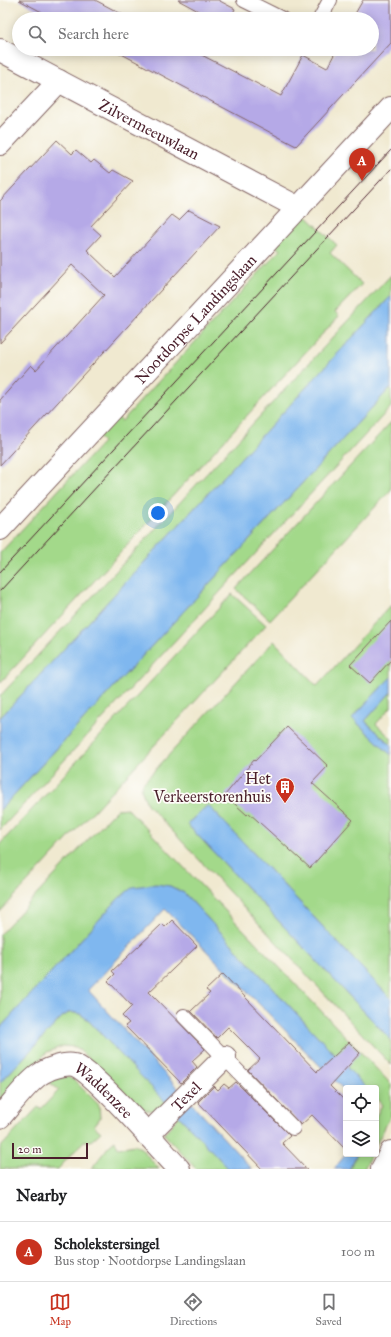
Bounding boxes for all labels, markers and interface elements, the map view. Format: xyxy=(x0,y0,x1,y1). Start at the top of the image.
search box xyxy=(12,12,379,56)
icon: search xyxy=(26,23,48,45)
text: Search here xyxy=(58,25,129,43)
street label: Zilvermeeuwlaan xyxy=(96,95,203,163)
pin: A xyxy=(349,148,375,181)
street label: Nootdorpse Landingslaan xyxy=(131,250,260,387)
your location xyxy=(148,503,168,523)
place label: Het Verkeerstorenhuis xyxy=(152,769,271,806)
building icon: Het Verkeerstorenhuis xyxy=(274,776,296,804)
street label: Waddenzee xyxy=(71,1058,138,1122)
street label: Texel xyxy=(167,1077,205,1115)
map controls xyxy=(343,1085,379,1157)
button: locate xyxy=(343,1085,379,1121)
button: layers xyxy=(343,1121,379,1157)
scale bar xyxy=(12,1141,88,1160)
text: 20 m xyxy=(18,1143,41,1156)
text: Nearby xyxy=(16,1185,67,1206)
text: Scholekstersingel xyxy=(54,1235,160,1253)
text: A xyxy=(25,1244,33,1260)
text: 100 m xyxy=(341,1244,375,1260)
text: Bus stop · Nootdorpse Landingslaan xyxy=(54,1253,246,1269)
tab: Map xyxy=(49,1291,71,1328)
tab: Directions xyxy=(170,1291,217,1328)
tab: Saved xyxy=(316,1291,342,1328)

